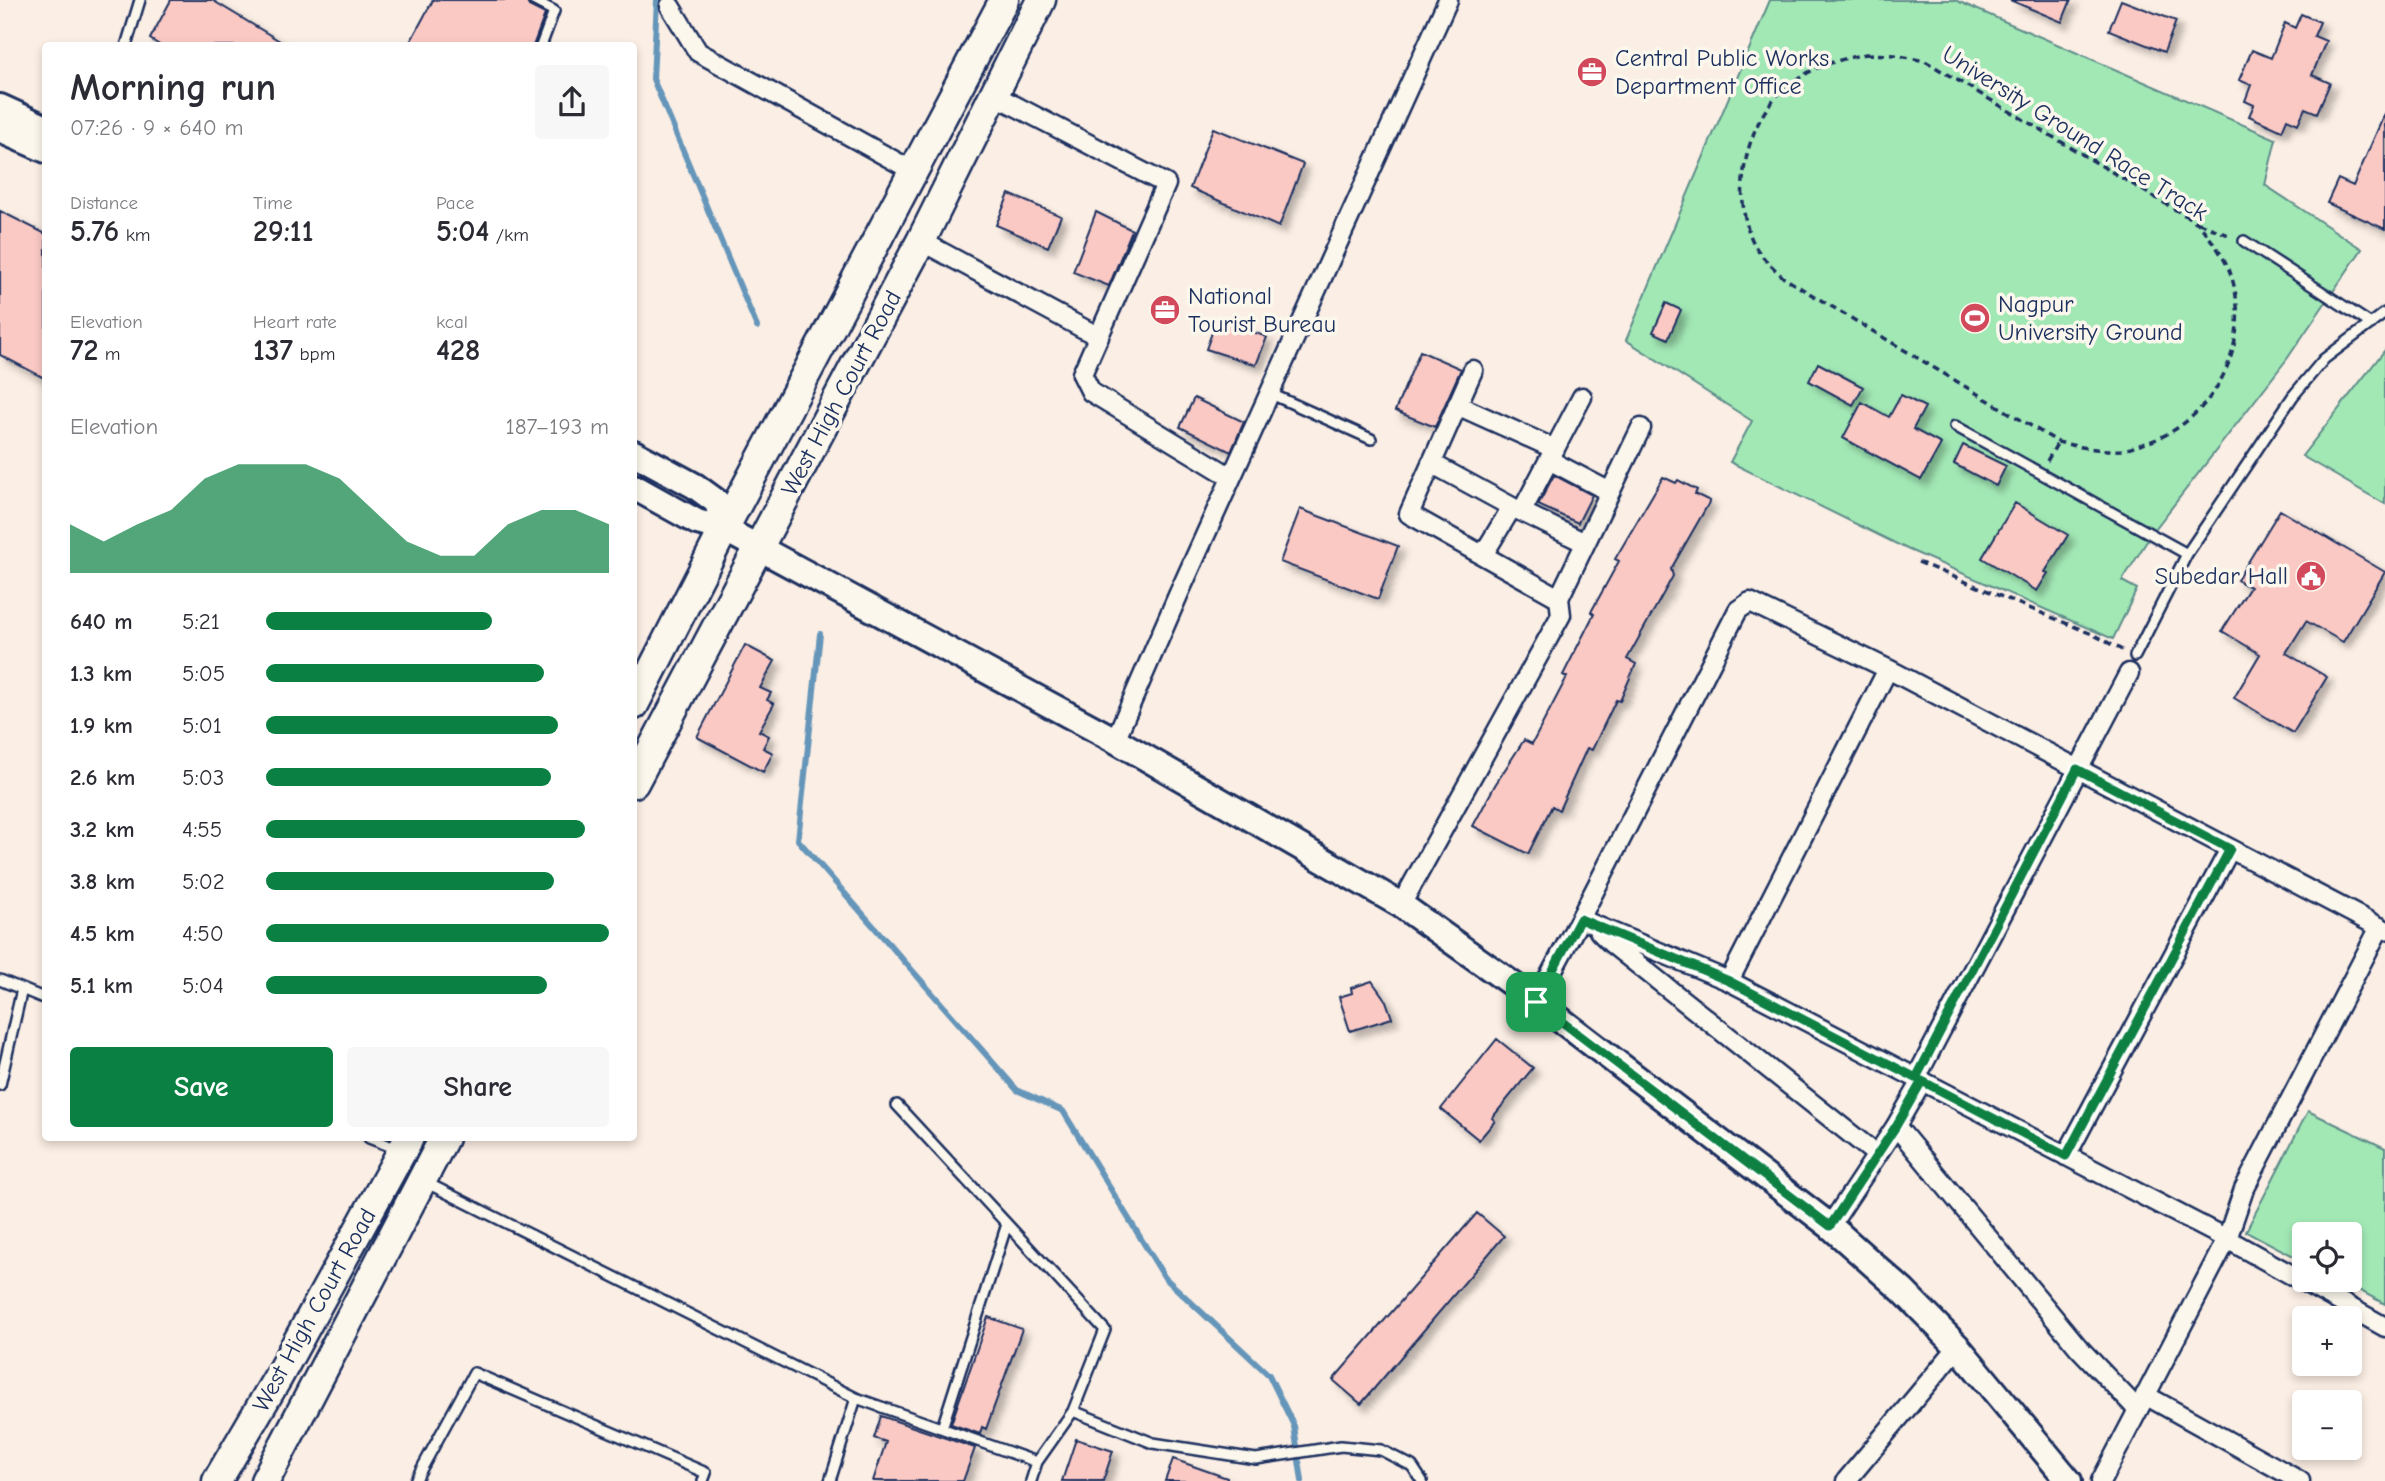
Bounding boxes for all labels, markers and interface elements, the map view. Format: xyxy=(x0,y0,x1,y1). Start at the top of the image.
street label: University Ground Race Track xyxy=(1937,40,2213,227)
place label: Central Public Works Department Office xyxy=(1615,44,1829,100)
office icon: Central Public Works Department Office xyxy=(1575,55,1609,89)
button: share xyxy=(535,65,609,139)
text: Morning run xyxy=(70,66,276,110)
text: 07:26 · 9 × 640 m xyxy=(70,114,244,141)
text: Distance xyxy=(70,192,138,214)
text: Time xyxy=(253,192,292,214)
text: Pace xyxy=(436,192,474,214)
text: 5.76 xyxy=(70,214,119,249)
text: 29:11 xyxy=(253,214,313,249)
text: 5:04 xyxy=(436,214,489,249)
text: km xyxy=(119,224,151,246)
text: /km xyxy=(489,224,529,246)
place label: National Tourist Bureau xyxy=(1188,282,1336,338)
street label: West High Court Road xyxy=(775,286,907,500)
place label: Nagpur University Ground xyxy=(1998,290,2183,346)
office icon: National Tourist Bureau xyxy=(1148,293,1182,327)
sports icon: Nagpur University Ground xyxy=(1958,301,1992,335)
text: Elevation xyxy=(70,311,143,333)
text: Heart rate xyxy=(253,311,337,333)
text: kcal xyxy=(436,311,468,333)
text: 72 xyxy=(70,333,98,368)
text: 137 xyxy=(253,333,293,368)
text: 428 xyxy=(436,333,480,368)
text: m xyxy=(98,343,121,365)
text: bpm xyxy=(293,343,335,365)
text: Elevation xyxy=(70,413,158,440)
text: 187–193 m xyxy=(506,413,609,440)
public building icon: Subedar Hall xyxy=(2294,559,2328,593)
place label: Subedar Hall xyxy=(2155,562,2288,590)
text: 640 m xyxy=(70,608,132,635)
text: 5:21 xyxy=(182,608,220,635)
text: 1.3 km xyxy=(70,660,132,687)
text: 5:05 xyxy=(182,660,225,687)
text: 1.9 km xyxy=(70,712,133,739)
text: 5:01 xyxy=(182,712,222,739)
text: 2.6 km xyxy=(70,764,135,791)
text: 5:03 xyxy=(182,764,224,791)
text: 3.2 km xyxy=(70,816,135,843)
text: 4:55 xyxy=(182,816,222,843)
text: 3.8 km xyxy=(70,868,135,895)
text: 5:02 xyxy=(182,868,225,895)
text: 4.5 km xyxy=(70,920,135,947)
text: 4:50 xyxy=(182,920,224,947)
text: 5.1 km xyxy=(70,972,133,999)
text: 5:04 xyxy=(182,972,224,999)
pin xyxy=(1506,972,1566,1032)
icon: arrive xyxy=(1517,983,1555,1021)
button: Save xyxy=(70,1047,333,1127)
button: Share xyxy=(347,1047,609,1127)
street label: West High Court Road xyxy=(246,1203,382,1417)
map controls xyxy=(2292,1222,2362,1460)
button: locate xyxy=(2292,1222,2362,1292)
button: + xyxy=(2292,1306,2362,1376)
button: − xyxy=(2292,1390,2362,1460)

